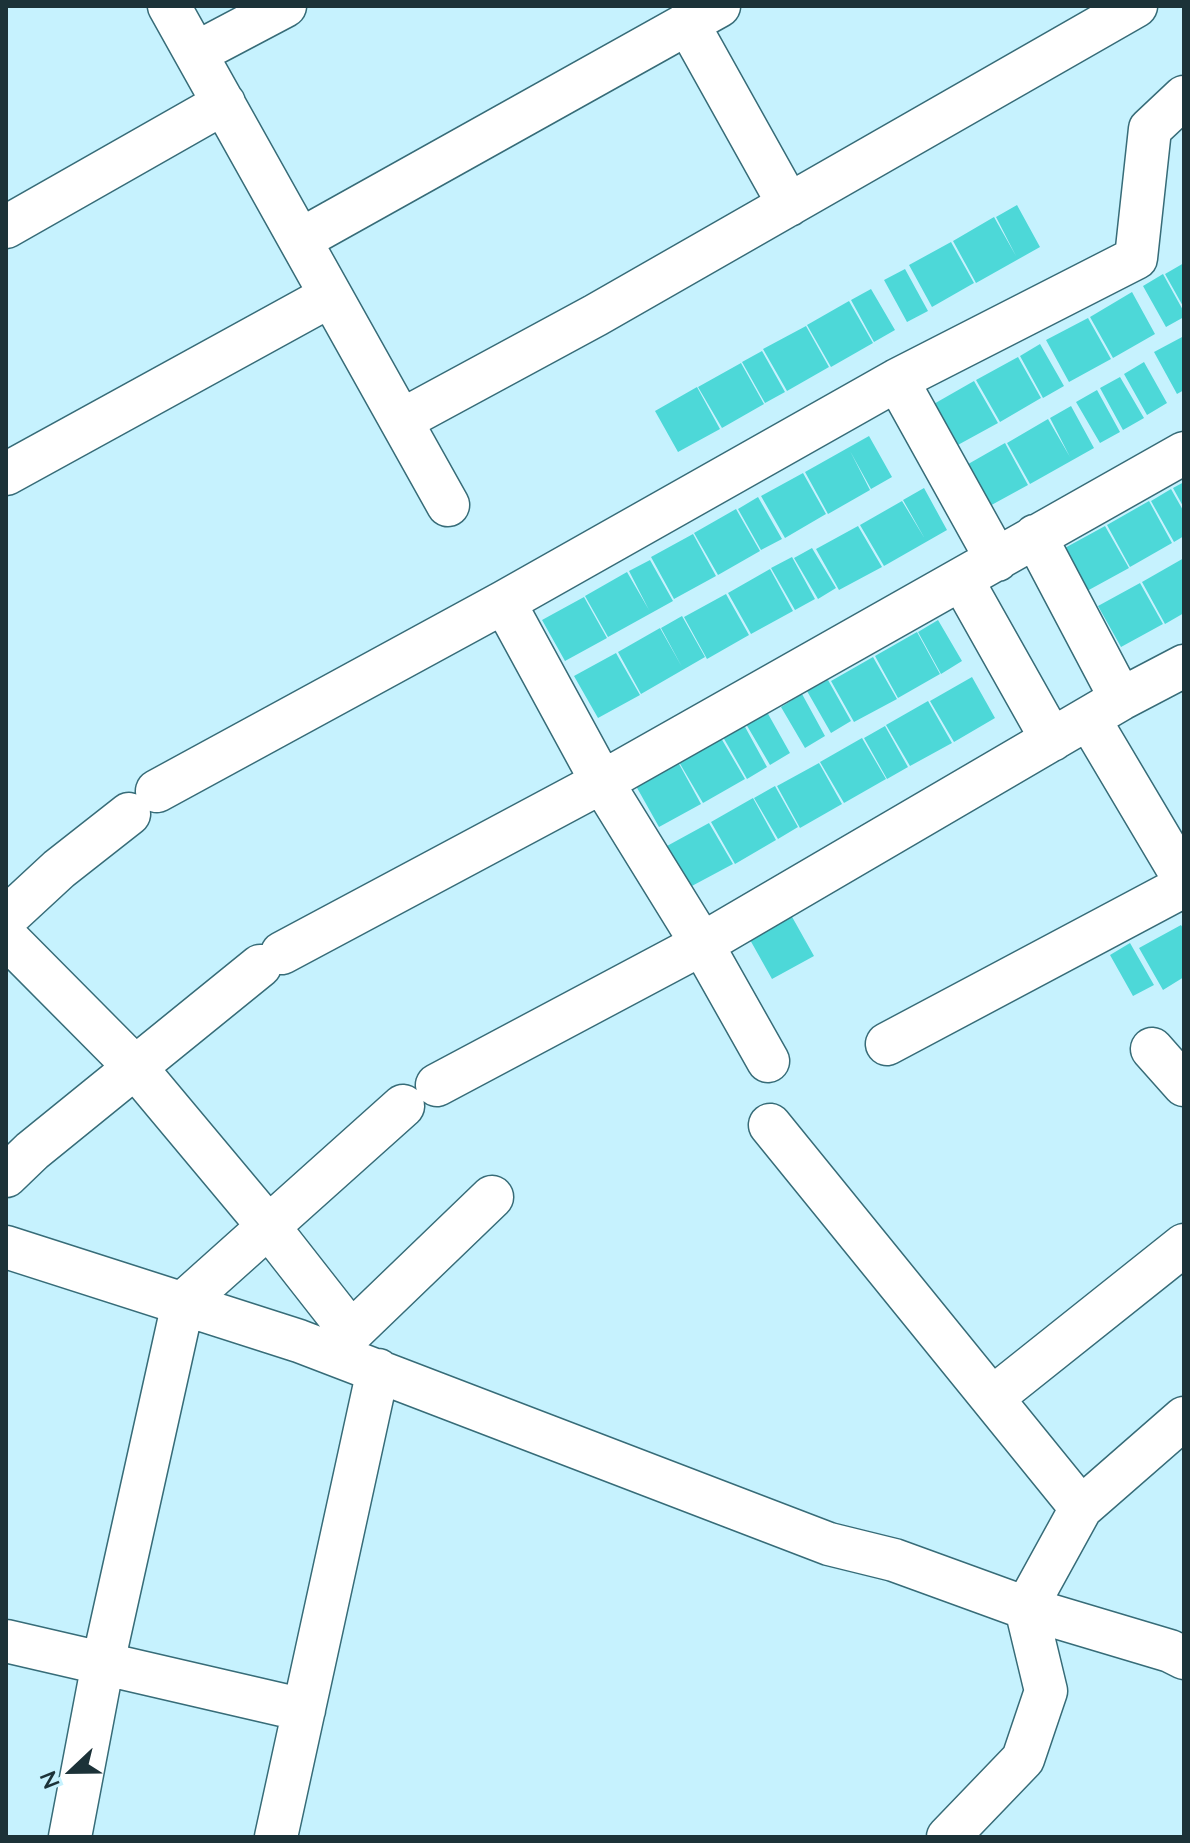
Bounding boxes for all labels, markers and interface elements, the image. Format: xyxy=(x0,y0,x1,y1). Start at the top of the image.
north arrow xyxy=(32,1731,112,1811)
text: N xyxy=(34,1767,65,1793)

